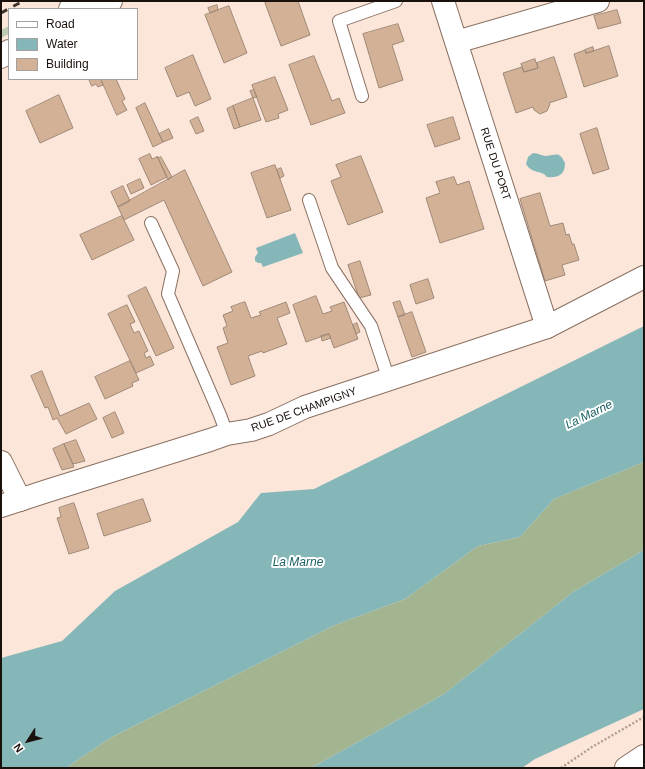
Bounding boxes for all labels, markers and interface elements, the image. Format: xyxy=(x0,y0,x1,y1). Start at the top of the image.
legend xyxy=(8,8,138,80)
text: Road xyxy=(46,17,75,31)
text: Water xyxy=(46,37,78,51)
text: Building xyxy=(46,57,89,71)
street label: RUE DU PORT xyxy=(477,126,513,202)
street label: RUE DE CHAMPIGNY xyxy=(249,385,359,435)
water label: La Marne xyxy=(563,397,615,433)
water label: La Marne xyxy=(273,556,323,570)
north arrow xyxy=(8,721,48,761)
text: N xyxy=(11,741,25,755)

